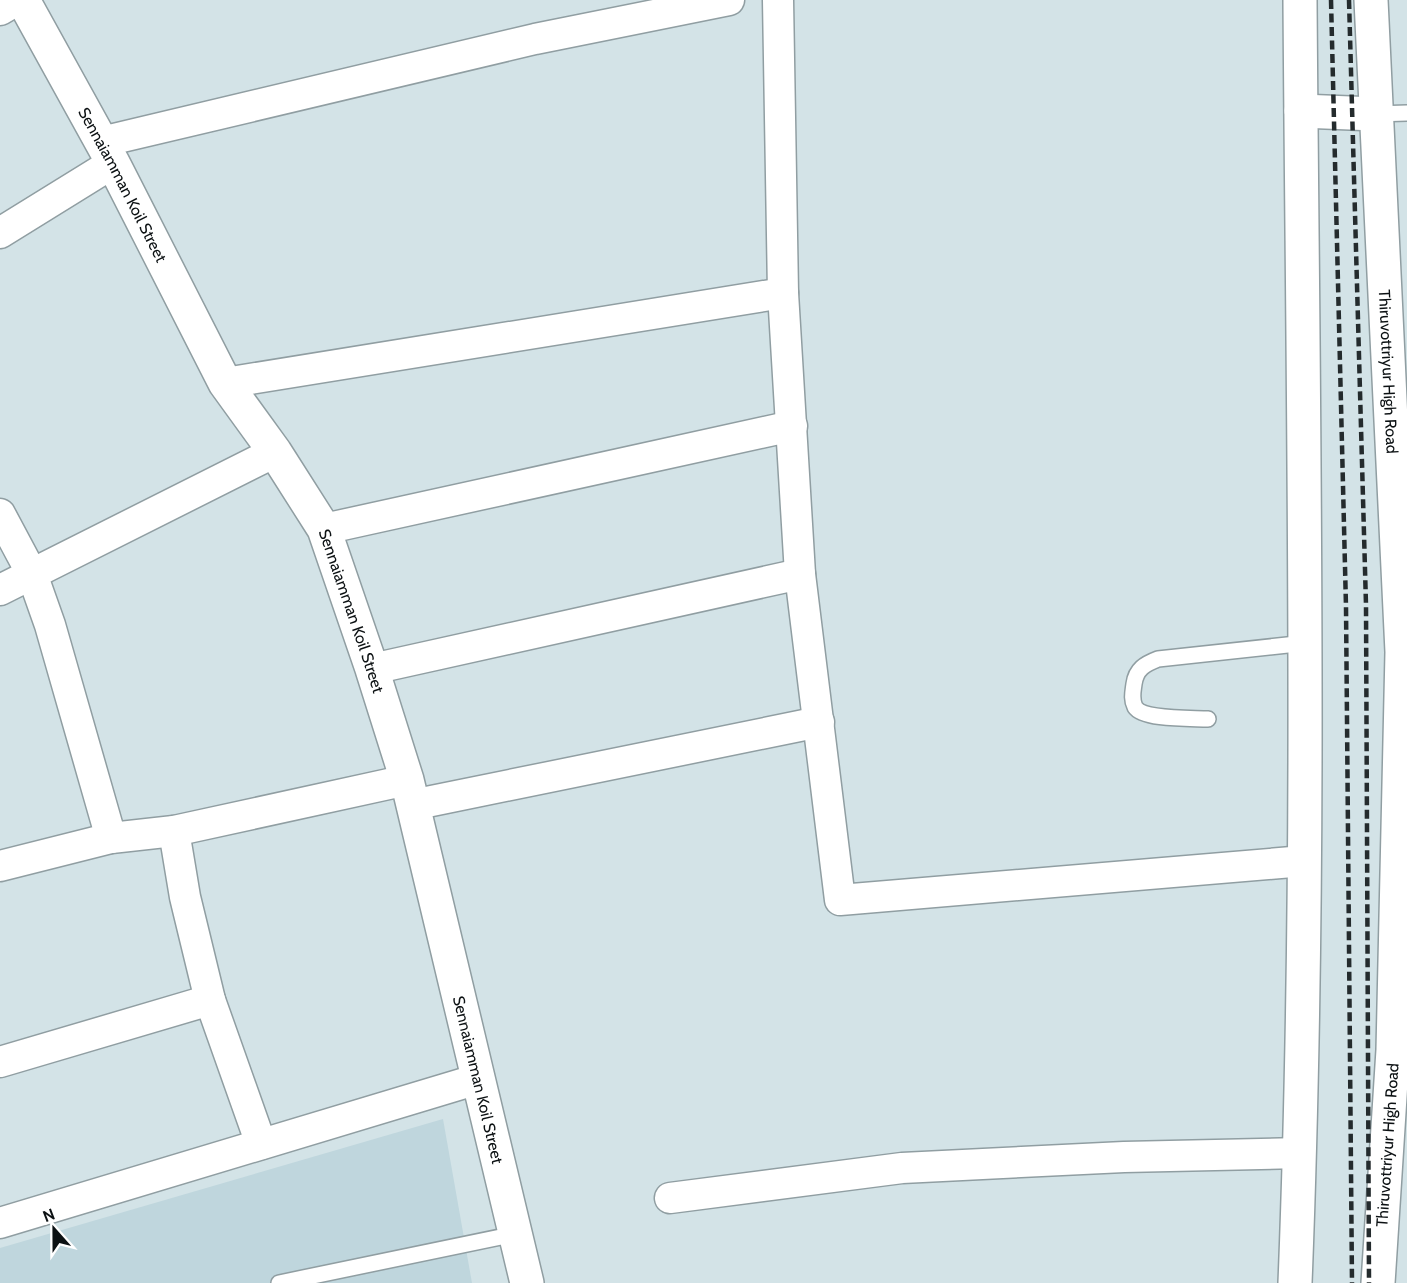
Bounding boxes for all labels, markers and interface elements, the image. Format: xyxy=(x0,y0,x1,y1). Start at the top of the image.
street label: Sennaiamman Koil Street xyxy=(74,104,171,266)
street label: Thiruvottriyur High Road xyxy=(1375,289,1402,454)
street label: Sennaiamman Koil Street xyxy=(315,527,388,696)
street label: Sennaiamman Koil Street xyxy=(449,994,507,1166)
street label: Thiruvottriyur High Road xyxy=(1372,1062,1403,1228)
north arrow xyxy=(24,1199,84,1259)
text: N xyxy=(40,1205,57,1226)

